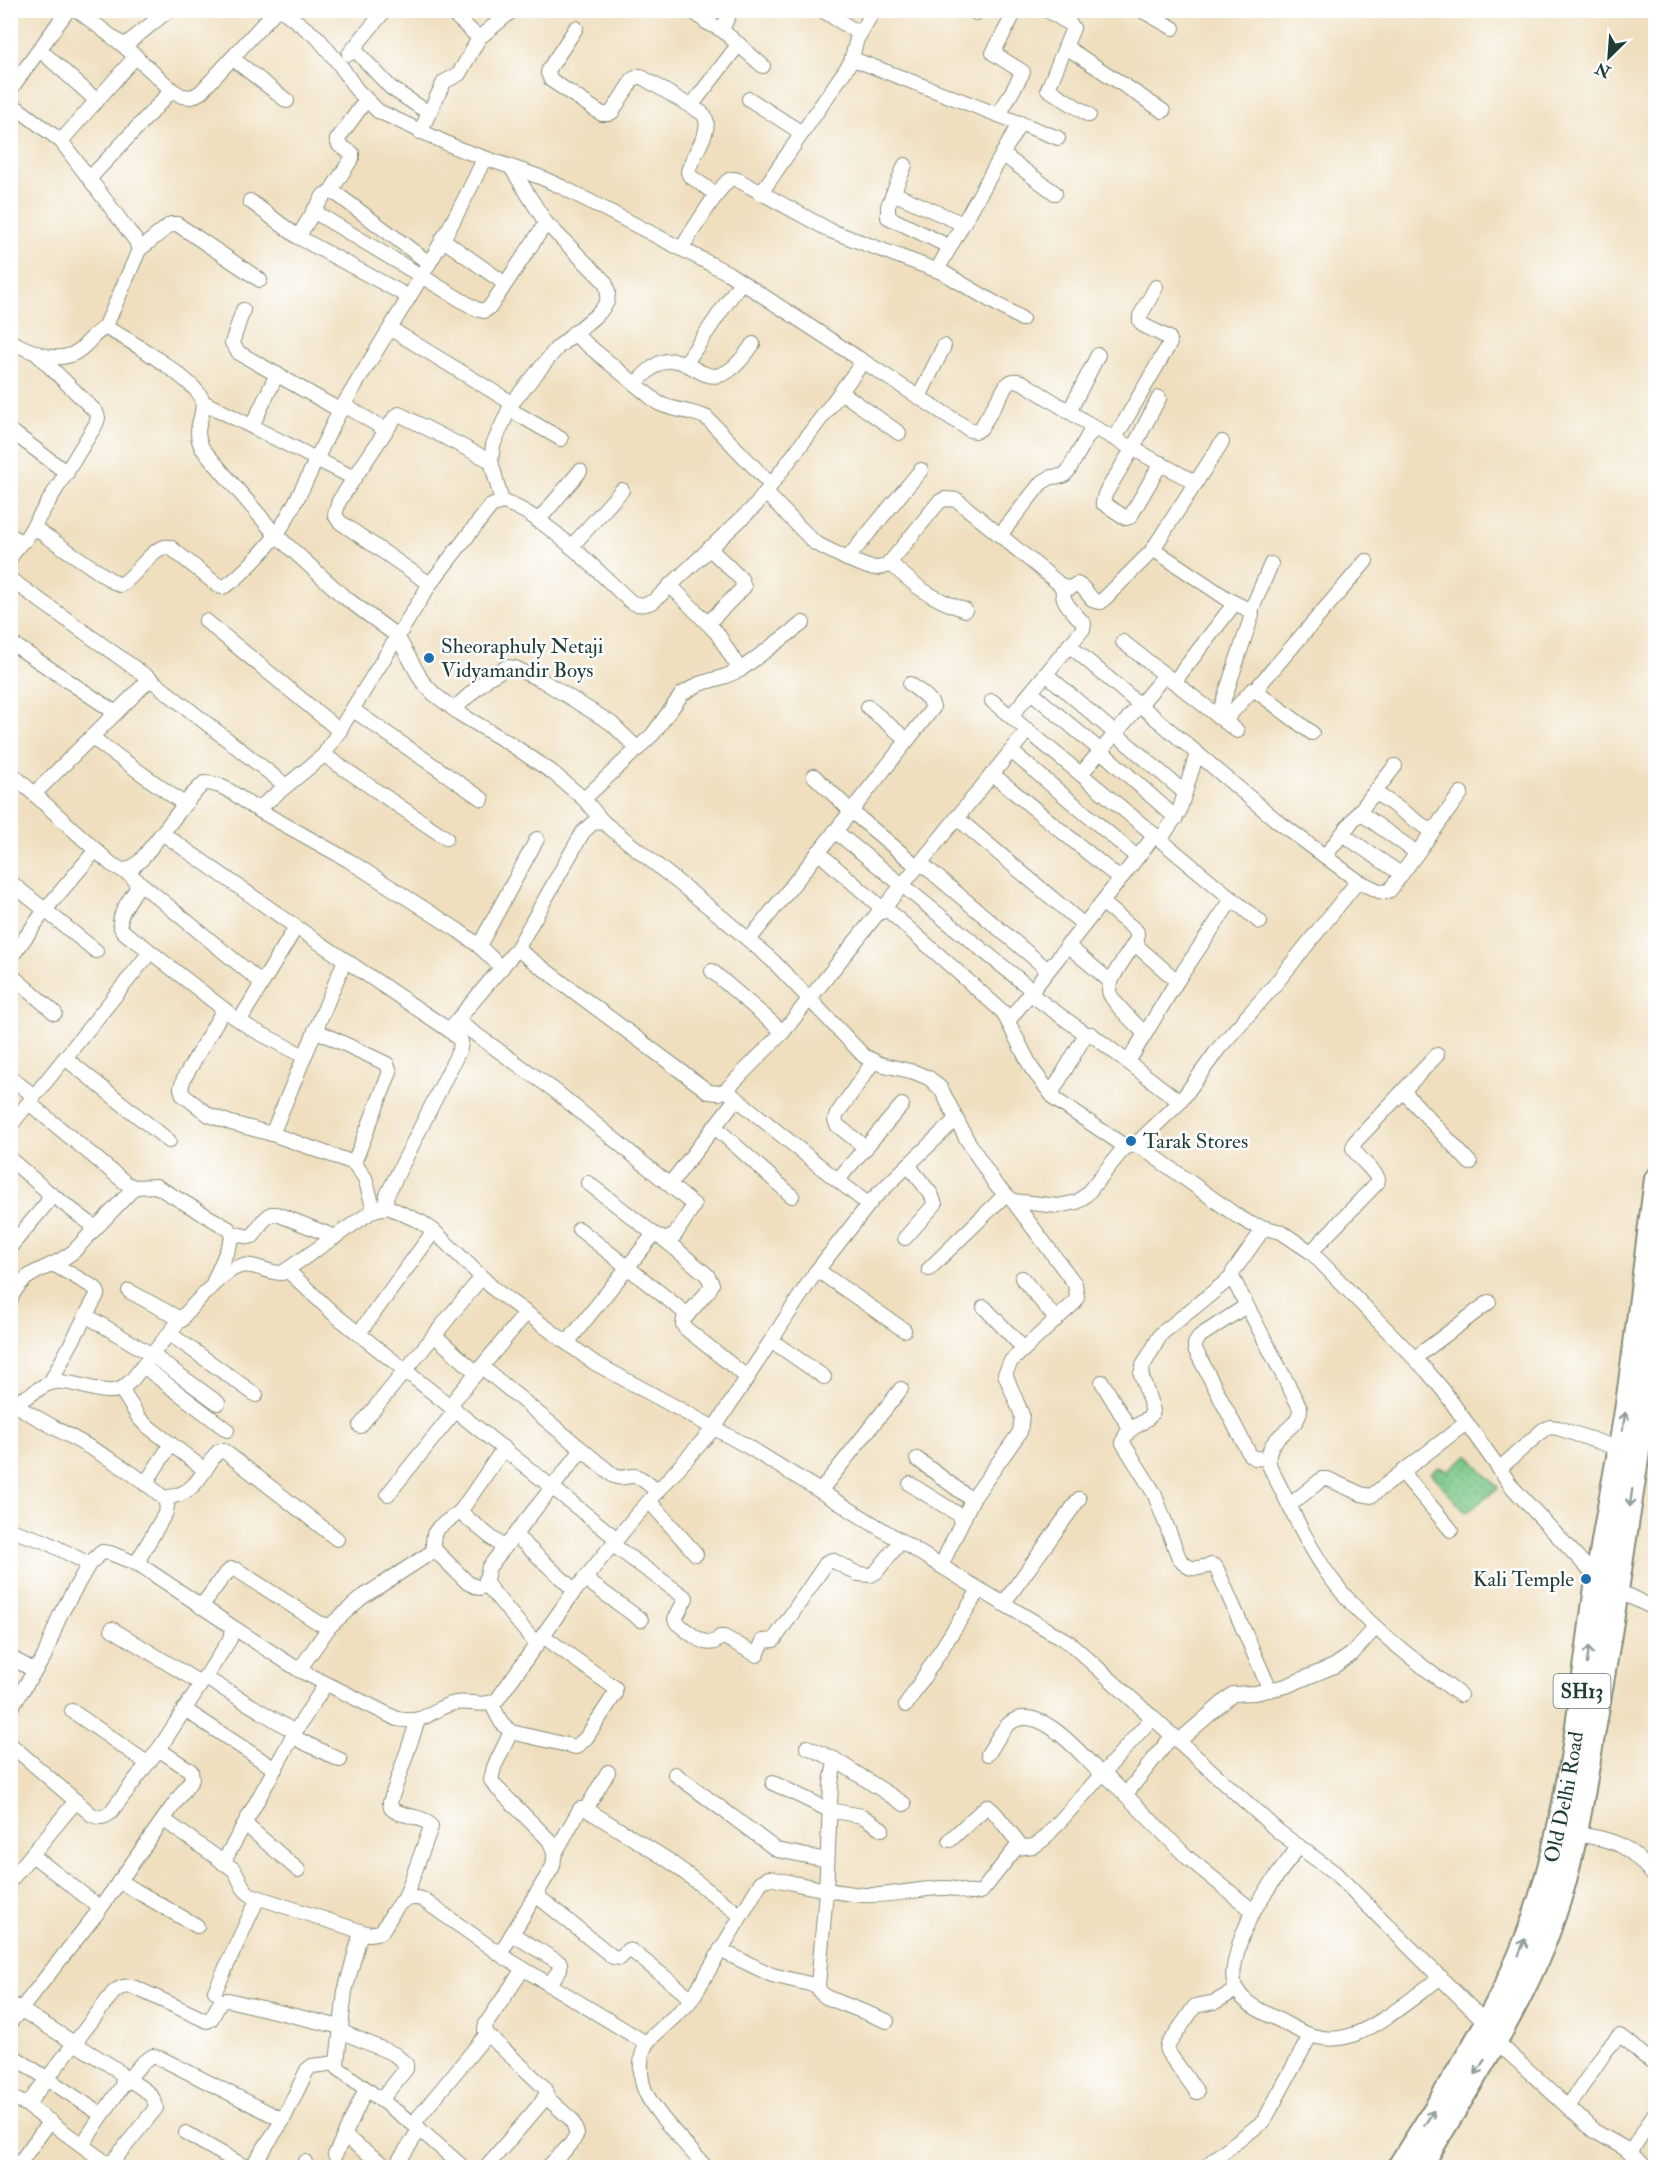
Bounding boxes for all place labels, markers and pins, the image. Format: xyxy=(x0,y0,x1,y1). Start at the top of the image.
place label: Sheoraphuly Netaji Vidyamandir Boys xyxy=(441,633,604,684)
marker: Sheoraphuly Netaji Vidyamandir Boys xyxy=(422,651,436,665)
place label: Tarak Stores xyxy=(1143,1128,1248,1155)
marker: Tarak Stores xyxy=(1124,1134,1138,1148)
place label: Kali Temple xyxy=(1473,1566,1574,1593)
marker: Kali Temple xyxy=(1579,1572,1593,1586)

